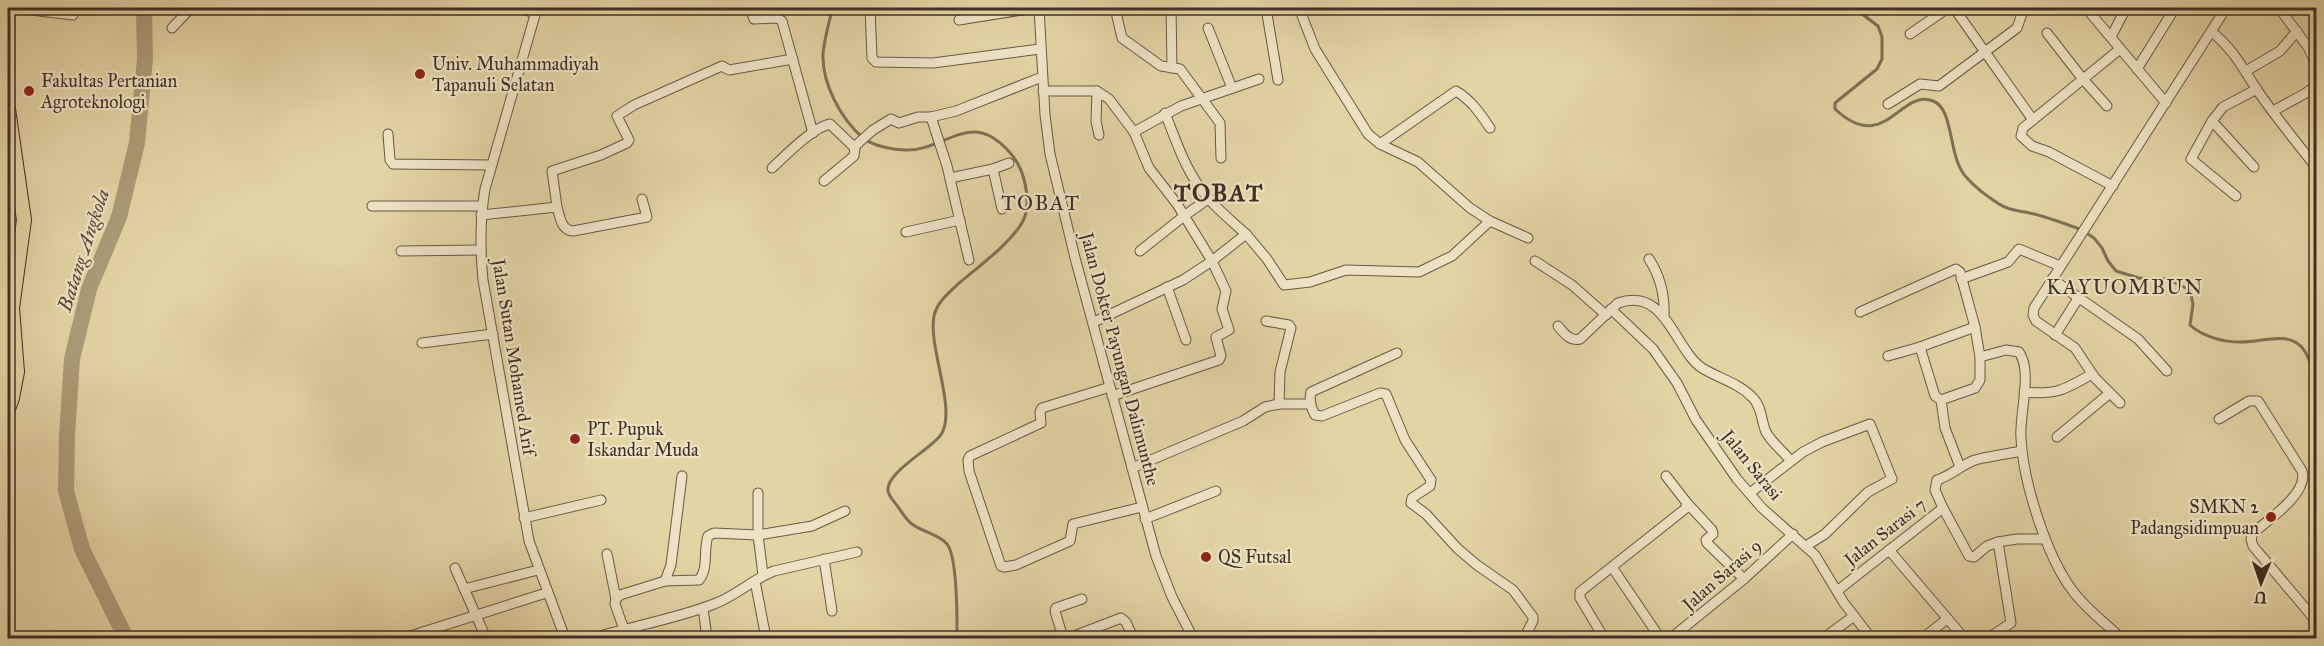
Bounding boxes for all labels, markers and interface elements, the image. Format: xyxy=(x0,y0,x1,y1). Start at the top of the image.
place label: Univ. Muhammadiyah Tapanuli Selatan xyxy=(432,53,599,96)
marker: Univ. Muhammadiyah Tapanuli Selatan xyxy=(413,67,427,81)
place label: Fakultas Pertanian Agroteknologi xyxy=(40,70,177,114)
marker: Fakultas Pertanian Agroteknologi xyxy=(22,84,36,98)
district label: TOBAT xyxy=(1173,178,1264,208)
water label: Batang Angkola xyxy=(52,186,114,315)
district label: TOBAT xyxy=(1001,190,1081,216)
street label: Jalan Dokter Payungan Dalimunthe xyxy=(1074,228,1164,488)
street label: Jalan Sutan Mohamed Arif xyxy=(486,255,541,460)
district label: KAYUOMBUN xyxy=(2046,274,2204,300)
place label: PT. Pupuk Iskandar Muda xyxy=(587,418,699,461)
street label: Jalan Sarasi xyxy=(1715,424,1787,505)
marker: PT. Pupuk Iskandar Muda xyxy=(568,432,582,446)
street label: Jalan Sarasi 7 xyxy=(1838,493,1931,573)
place label: SMKN 2 Padangsidimpuan xyxy=(2130,496,2259,540)
marker: SMKN 2 Padangsidimpuan xyxy=(2264,510,2278,524)
street label: Jalan Sarasi 9 xyxy=(1676,535,1767,617)
place label: QS Futsal xyxy=(1218,546,1292,568)
marker: QS Futsal xyxy=(1199,550,1213,564)
north arrow xyxy=(2231,553,2291,613)
text: U xyxy=(2253,588,2267,607)

